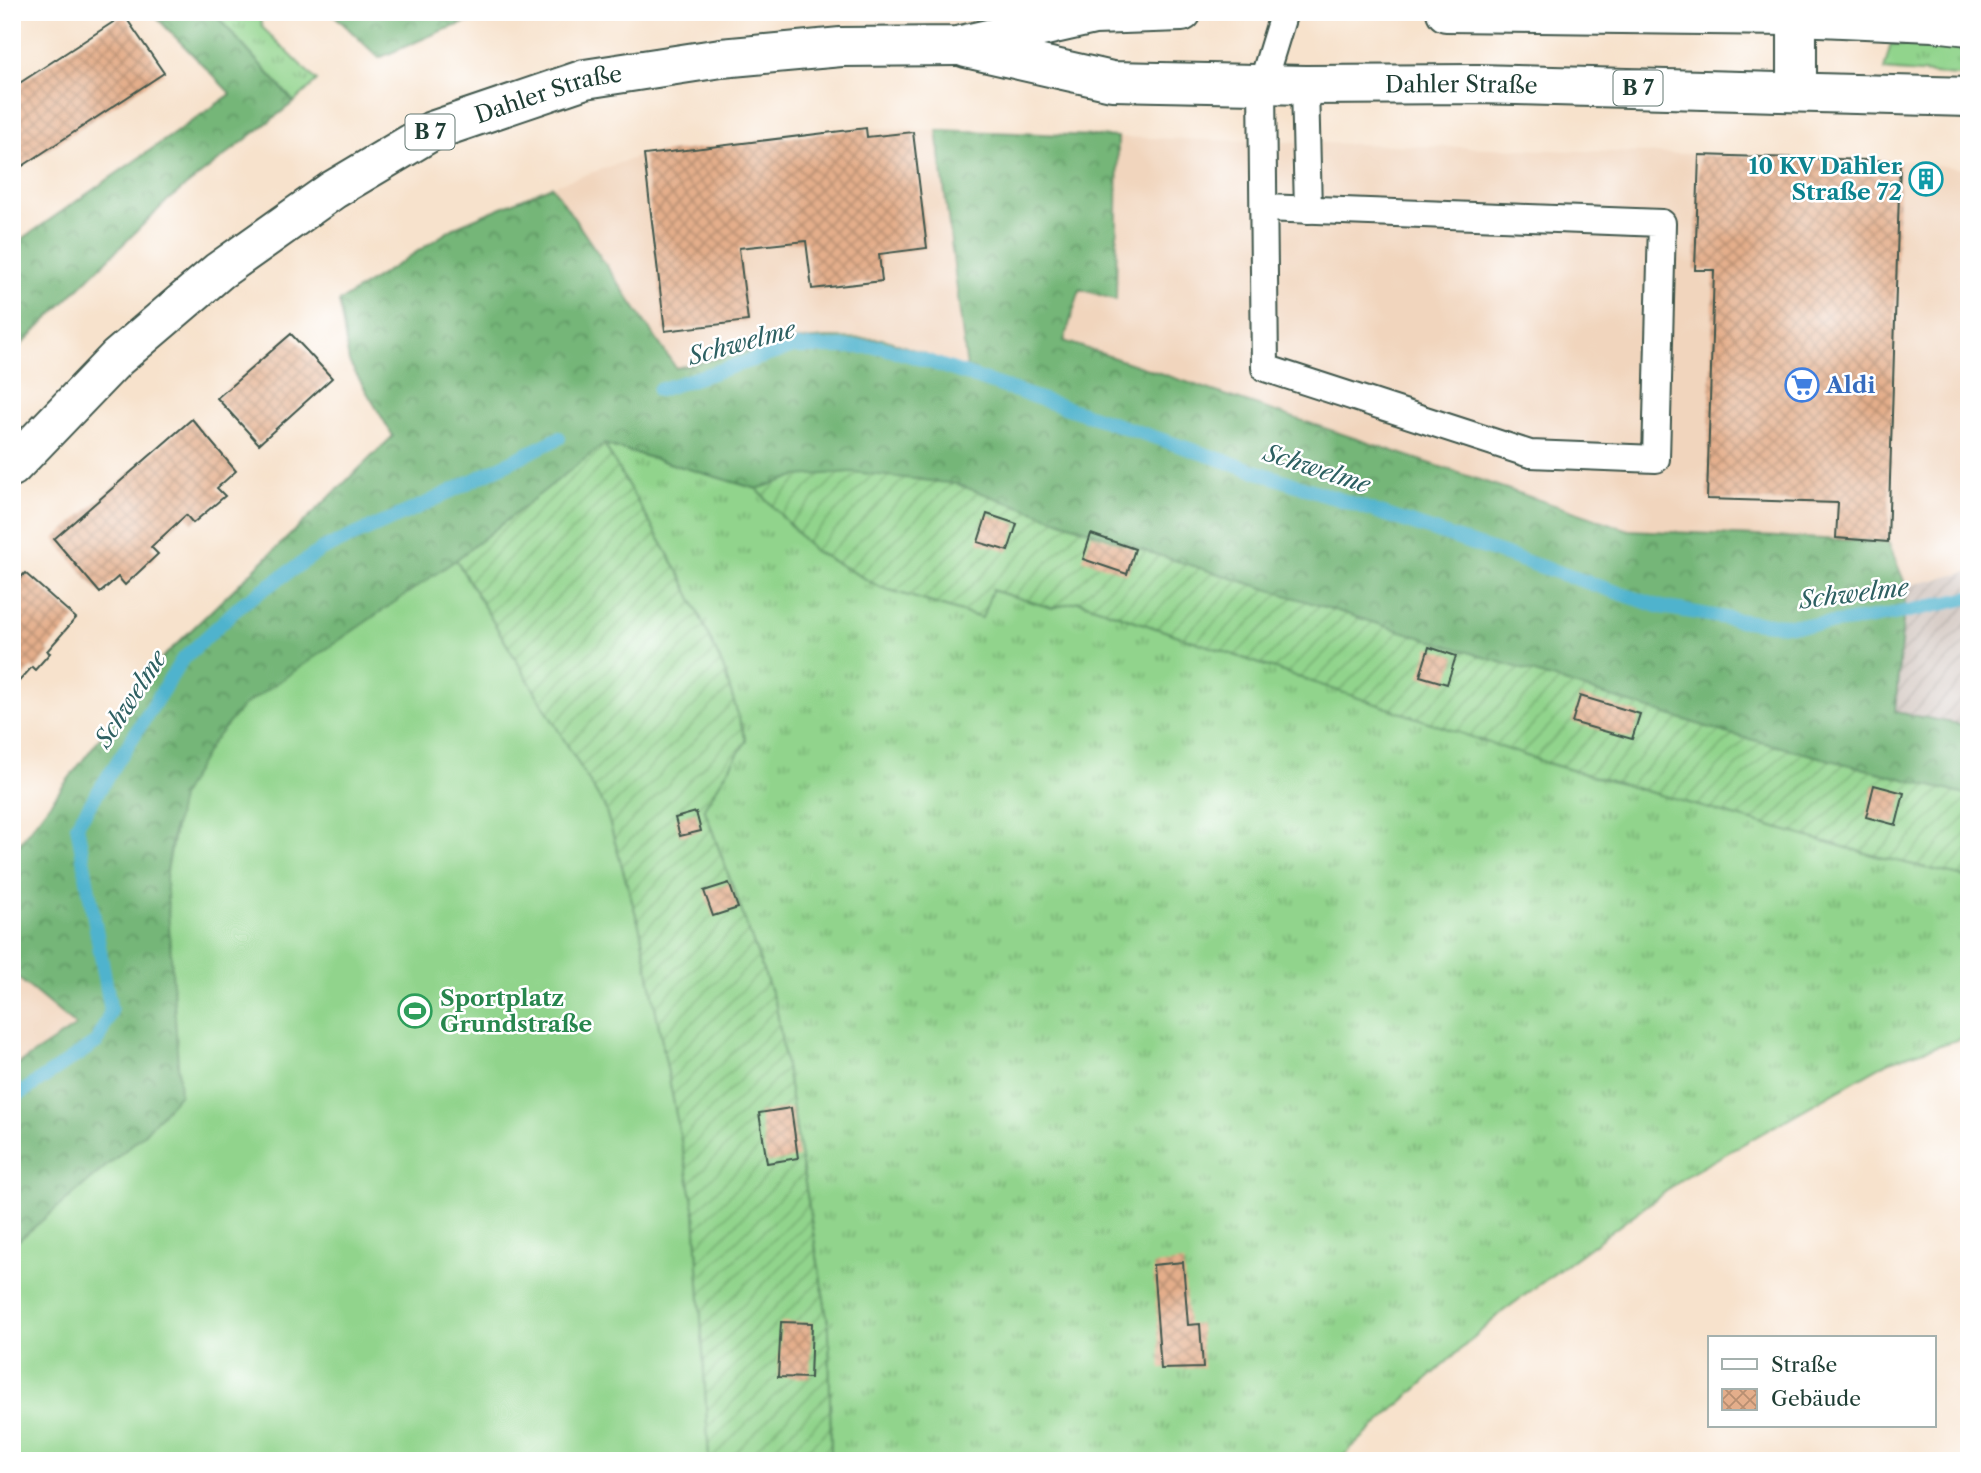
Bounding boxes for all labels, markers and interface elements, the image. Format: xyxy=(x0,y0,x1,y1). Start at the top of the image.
street label: Dahler Straße xyxy=(471,59,624,129)
street label: Dahler Straße xyxy=(1385,70,1538,100)
road number: B 7 xyxy=(1614,70,1662,106)
road number: B 7 xyxy=(406,114,454,150)
place label: 10 KV Dahler Straße 72 xyxy=(1748,152,1903,206)
building icon: 10 KV Dahler Straße 72 xyxy=(1907,160,1945,198)
water label: Schwelme xyxy=(683,314,800,371)
supermarket icon: Aldi xyxy=(1783,366,1821,404)
place label: Aldi xyxy=(1825,371,1875,399)
water label: Schwelme xyxy=(1259,437,1375,500)
water label: Schwelme xyxy=(1796,572,1912,615)
water label: Schwelme xyxy=(87,644,173,754)
place label: Sportplatz Grundstraße xyxy=(440,984,592,1038)
sports icon: Sportplatz Grundstraße xyxy=(396,992,434,1030)
legend xyxy=(1708,1336,1936,1428)
text: Straße xyxy=(1771,1352,1837,1377)
text: Gebäude xyxy=(1771,1386,1861,1411)

